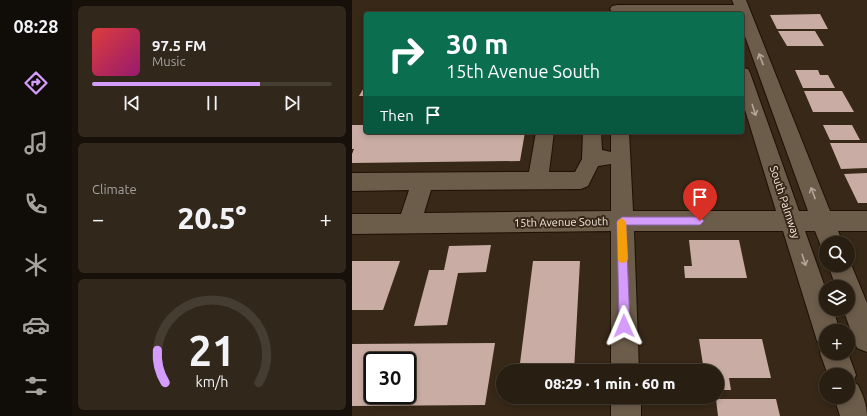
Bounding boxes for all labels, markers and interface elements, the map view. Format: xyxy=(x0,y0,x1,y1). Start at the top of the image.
text: 08:28 xyxy=(13,16,59,36)
icon: right xyxy=(380,28,432,80)
text: 30 m xyxy=(446,28,508,59)
text: 97.5 FM xyxy=(152,37,206,54)
one-way arrow xyxy=(757,53,765,65)
text: Music xyxy=(152,54,186,68)
text: 15th Avenue South xyxy=(446,61,600,81)
icon: directions xyxy=(22,69,50,97)
icon: previous xyxy=(121,92,143,114)
icon: pause xyxy=(201,92,223,114)
icon: next xyxy=(281,92,303,114)
icon: arrive xyxy=(422,104,444,126)
one-way arrow xyxy=(751,104,759,116)
text: Then xyxy=(380,107,414,124)
icon: music xyxy=(22,129,50,157)
street label: South Palmway xyxy=(768,164,803,240)
pin xyxy=(683,180,717,221)
text: Climate xyxy=(92,182,137,196)
icon: arrive xyxy=(689,186,711,208)
one-way arrow xyxy=(808,188,816,200)
icon: phone xyxy=(22,190,50,218)
text: 20.5° xyxy=(177,201,247,235)
text: − xyxy=(92,206,104,231)
text: + xyxy=(320,206,332,231)
street label: 15th Avenue South xyxy=(514,215,608,229)
map controls xyxy=(819,236,855,404)
button: search xyxy=(819,236,855,272)
icon: climate xyxy=(22,251,50,279)
one-way arrow xyxy=(801,253,808,266)
button: layers xyxy=(819,280,855,316)
position arrow xyxy=(603,305,645,347)
icon: car xyxy=(22,311,50,339)
button: + xyxy=(819,324,855,360)
text: 21 xyxy=(189,326,235,373)
speed limit sign: 30 xyxy=(364,352,416,404)
button: − xyxy=(819,368,855,404)
icon: filters xyxy=(22,372,50,400)
text: km/h xyxy=(196,373,228,389)
text: 08:29 · 1 min · 60 m xyxy=(545,375,675,392)

